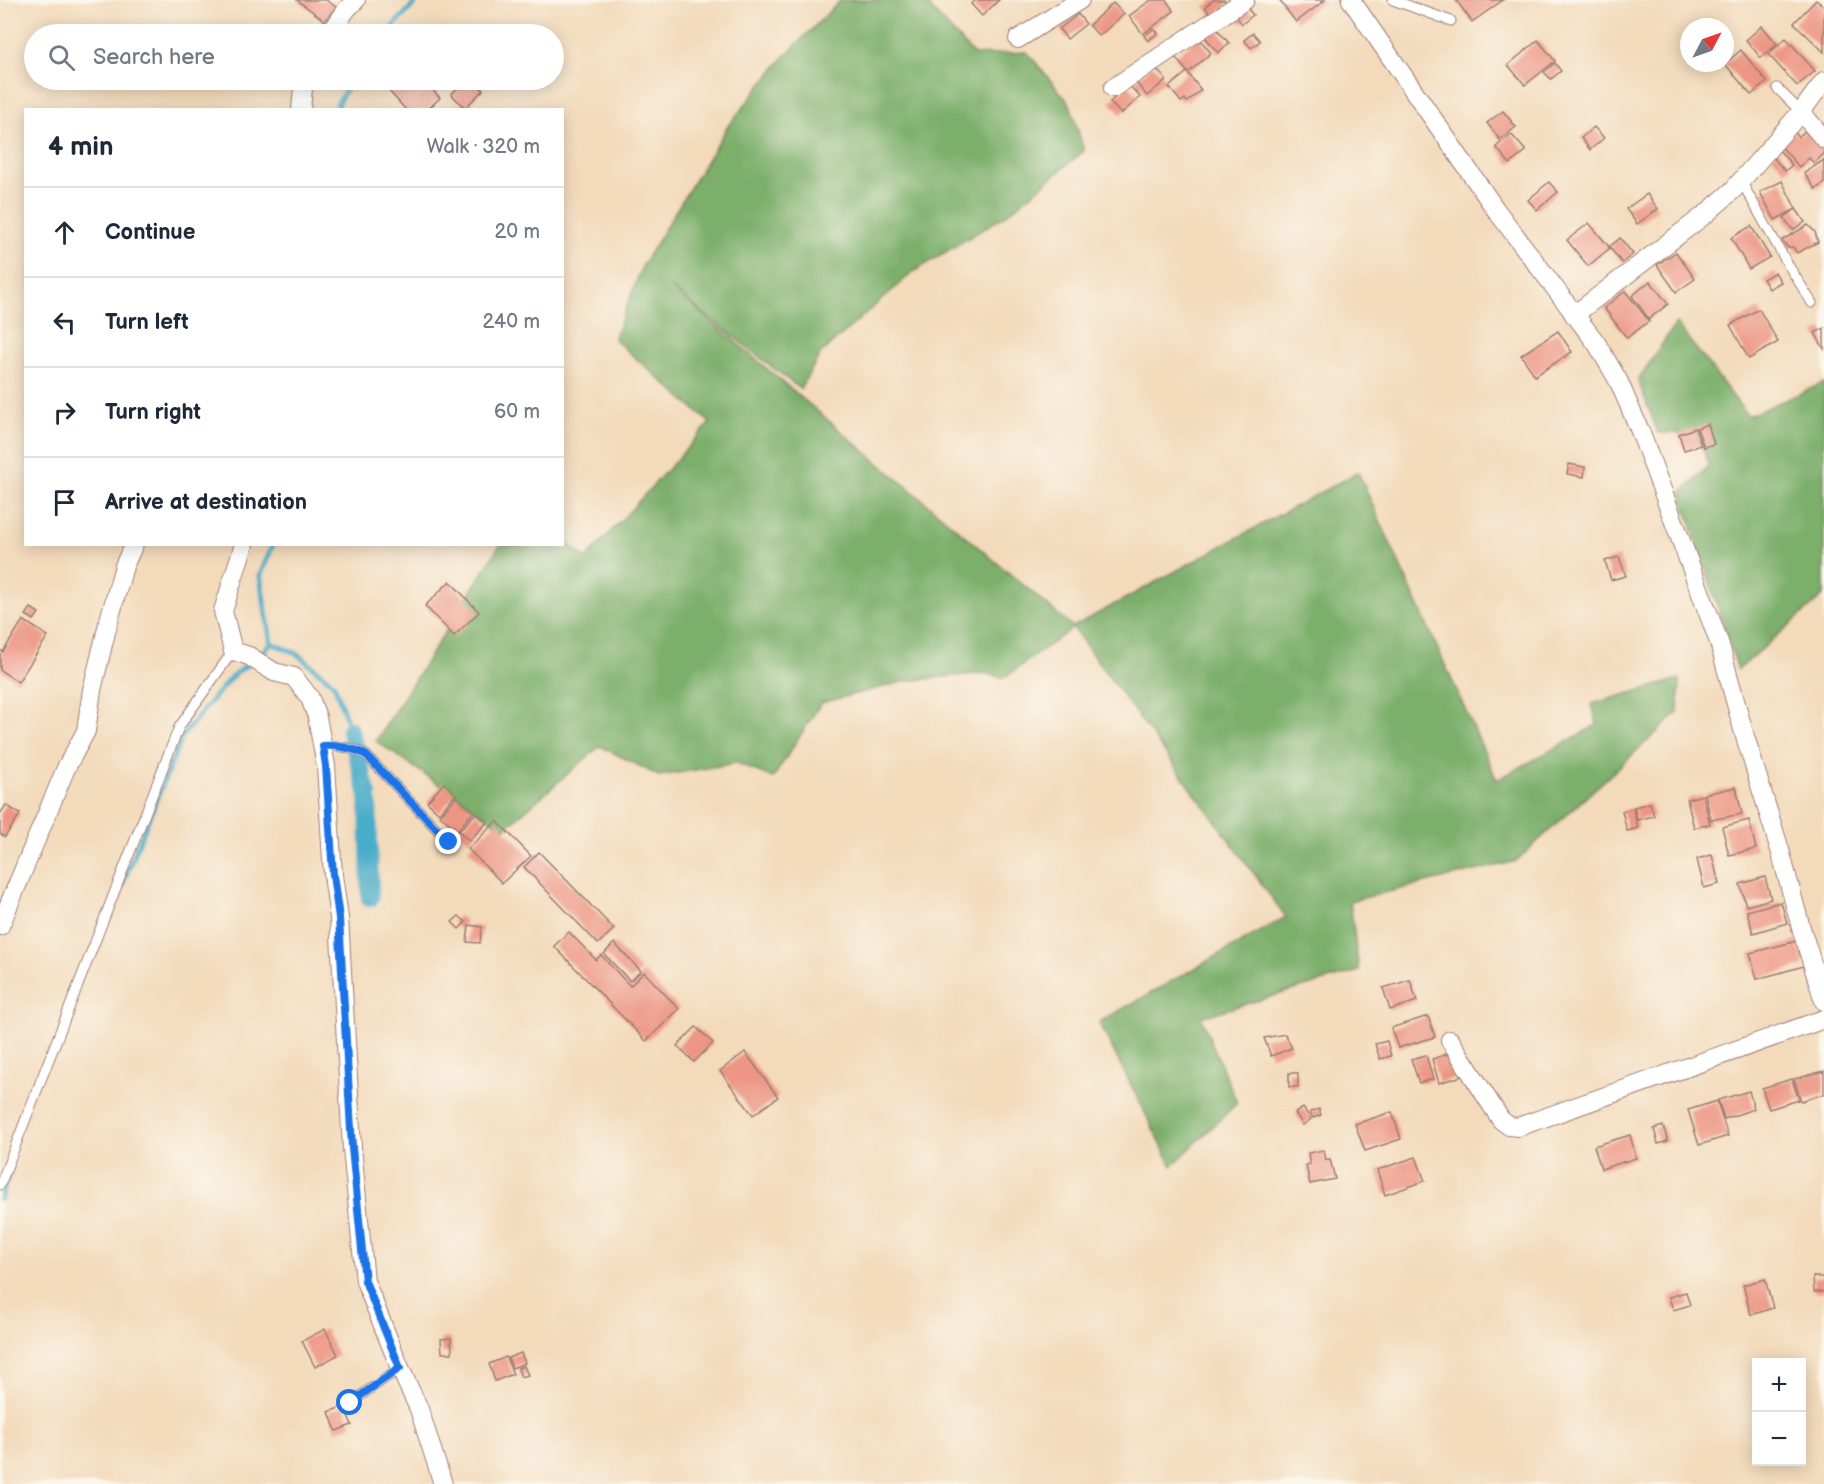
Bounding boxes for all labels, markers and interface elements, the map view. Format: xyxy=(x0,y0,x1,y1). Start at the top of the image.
north arrow xyxy=(1680,18,1734,72)
search box xyxy=(24,24,564,90)
icon: search xyxy=(45,41,78,74)
text: Search here xyxy=(93,44,215,71)
text: 4 min xyxy=(48,132,113,163)
text: Walk · 320 m xyxy=(426,135,540,159)
icon: ahead xyxy=(48,216,81,249)
text: Continue xyxy=(105,219,195,246)
text: 20 m xyxy=(495,220,540,244)
icon: left xyxy=(48,306,81,339)
text: Turn left xyxy=(105,309,189,336)
text: 240 m xyxy=(483,310,540,334)
icon: right xyxy=(48,396,81,429)
text: Turn right xyxy=(105,399,201,426)
text: 60 m xyxy=(494,400,540,424)
icon: arrive xyxy=(48,486,81,519)
text: Arrive at destination xyxy=(105,489,307,516)
route end xyxy=(435,828,461,854)
map controls xyxy=(1752,1358,1806,1466)
button: + xyxy=(1752,1358,1806,1412)
route start xyxy=(336,1389,362,1415)
button: − xyxy=(1752,1412,1806,1466)

